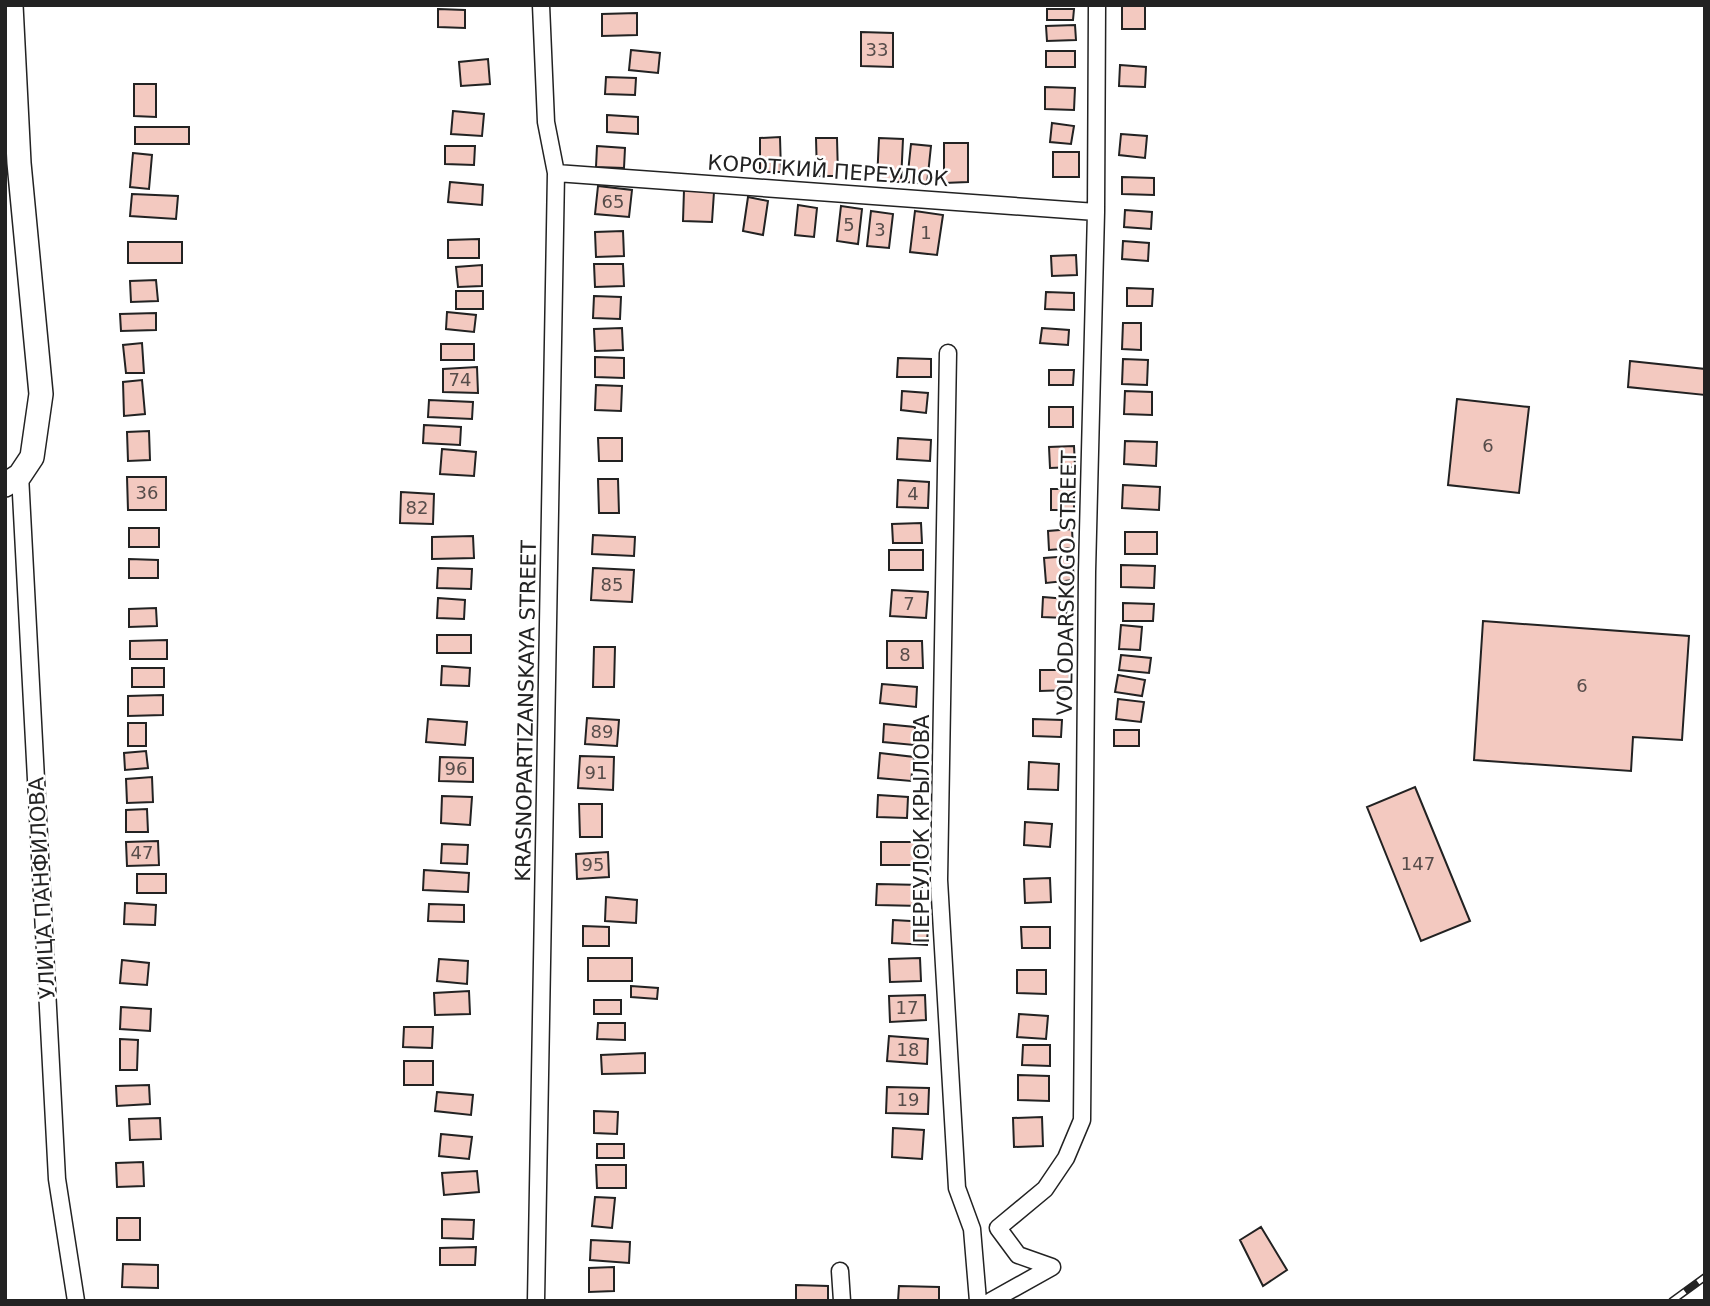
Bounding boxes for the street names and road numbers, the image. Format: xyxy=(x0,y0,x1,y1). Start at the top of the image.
street label: КОРОТКИЙ ПЕРЕУЛОК xyxy=(707,150,949,191)
street label: VOLODARSKOGO STREET xyxy=(1053,450,1081,716)
street label: KRASNOPARTIZANSKAYA STREET xyxy=(511,540,541,882)
street label: ПЕРЕУЛОК КРЫЛОВА xyxy=(910,714,934,943)
street label: УЛИЦА ПАНФИЛОВА xyxy=(24,776,60,1000)

